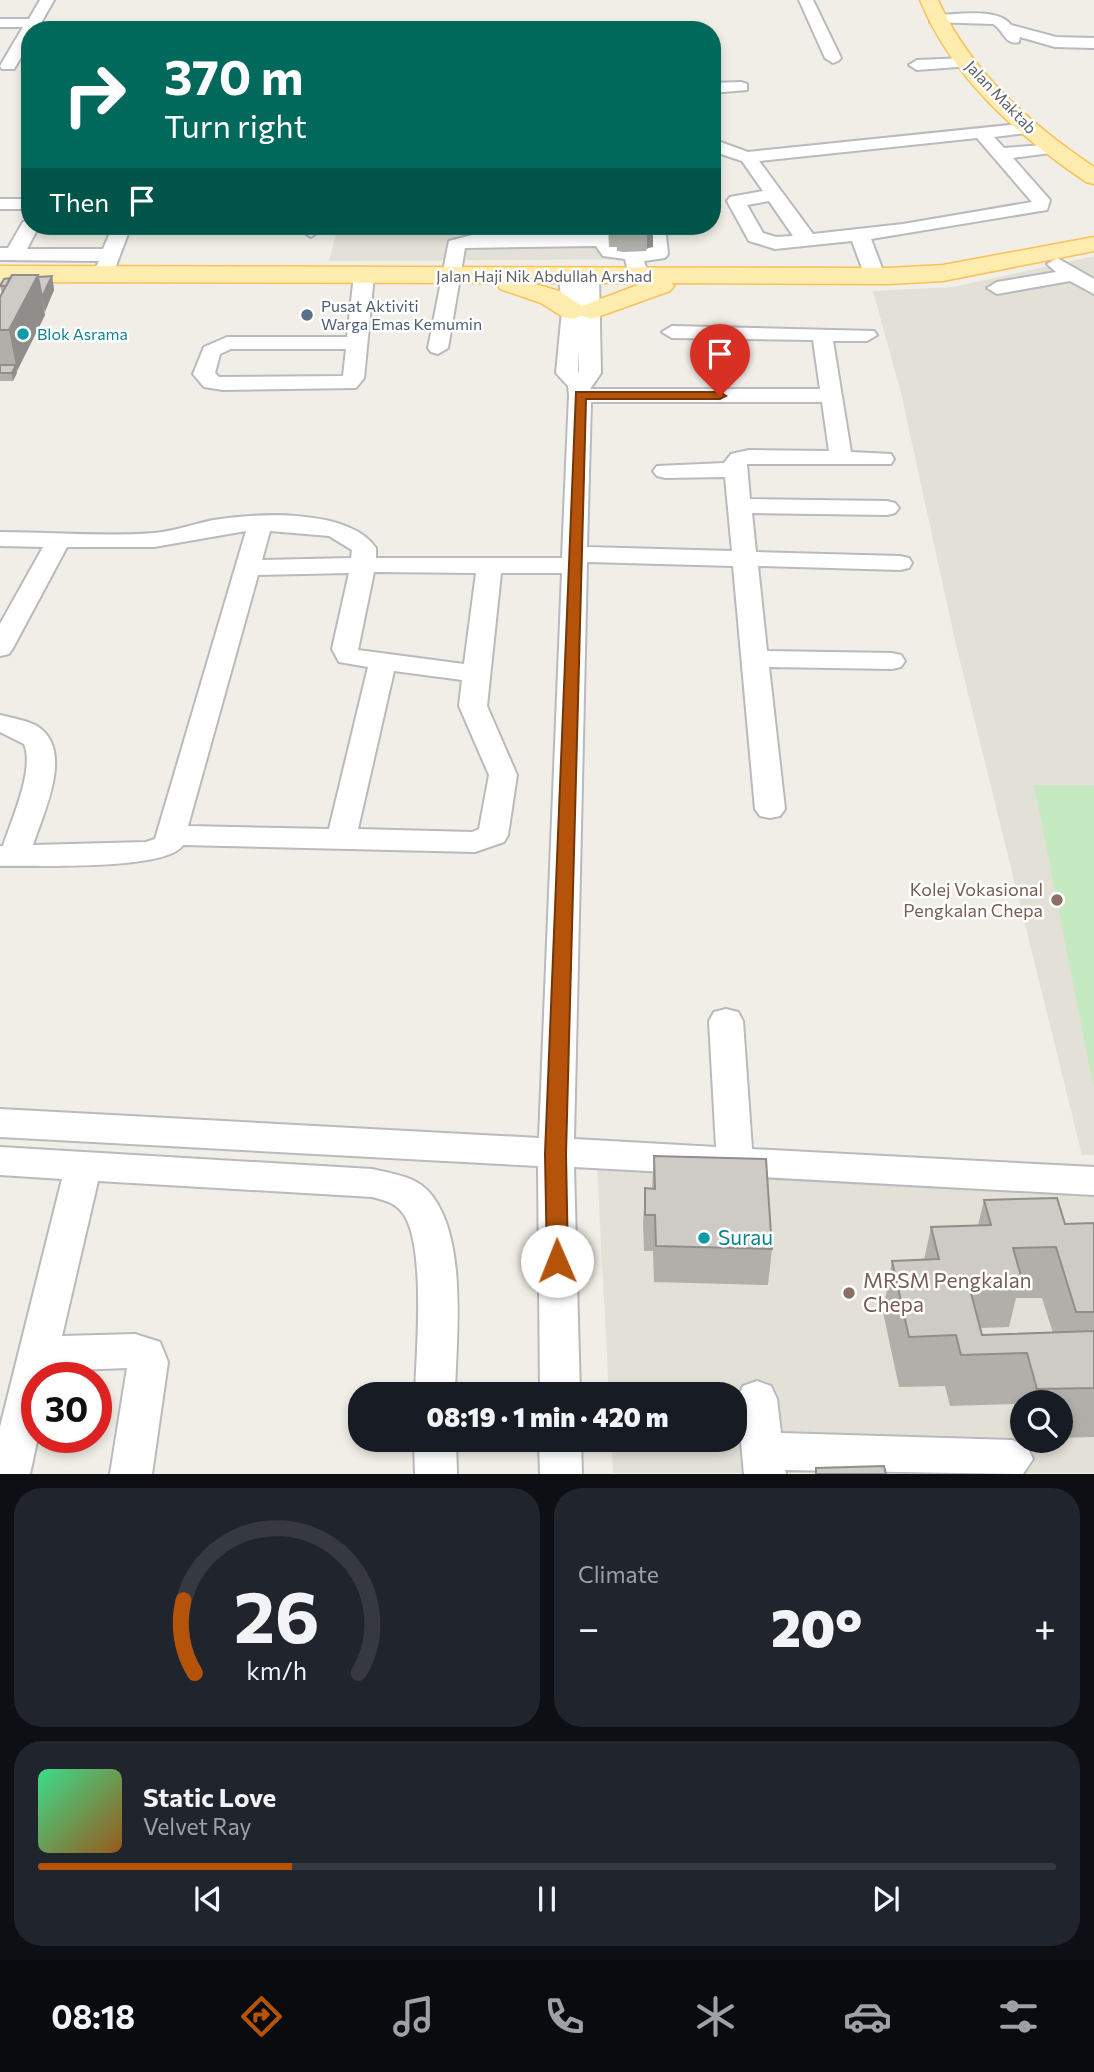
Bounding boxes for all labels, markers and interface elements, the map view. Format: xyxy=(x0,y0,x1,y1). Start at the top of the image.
text: 370 m xyxy=(164,45,303,105)
icon: right xyxy=(49,49,140,140)
street label: Jalan Maktab xyxy=(962,56,1041,137)
text: Turn right xyxy=(164,105,307,145)
icon: arrive xyxy=(123,182,161,220)
text: Then xyxy=(49,186,109,217)
street label: Jalan Haji Nik Abdullah Arshad xyxy=(436,266,652,285)
place label: Pusat Aktiviti Warga Emas Kemumin xyxy=(321,296,482,333)
marker: Pusat Aktiviti Warga Emas Kemumin xyxy=(299,307,315,323)
place label: Blok Asrama xyxy=(37,324,128,343)
pin xyxy=(690,324,750,396)
marker: Blok Asrama xyxy=(15,326,31,342)
icon: arrive xyxy=(701,335,739,373)
place label: Kolej Vokasional Pengkalan Chepa xyxy=(903,878,1043,921)
marker: Kolej Vokasional Pengkalan Chepa xyxy=(1049,892,1065,908)
position arrow xyxy=(520,1224,594,1298)
place label: Surau xyxy=(718,1224,773,1249)
marker: Surau xyxy=(696,1230,712,1246)
place label: MRSM Pengkalan Chepa xyxy=(863,1267,1032,1316)
marker: MRSM Pengkalan Chepa xyxy=(841,1285,857,1301)
speed limit sign: 30 xyxy=(21,1362,112,1453)
map controls xyxy=(1010,1390,1073,1453)
button: search xyxy=(1010,1390,1073,1453)
text: 08:19 · 1 min · 420 m xyxy=(426,1401,669,1432)
text: Climate xyxy=(578,1560,659,1588)
text: 26 xyxy=(234,1570,320,1659)
text: 20° xyxy=(771,1594,862,1658)
text: − xyxy=(578,1603,600,1650)
text: + xyxy=(1034,1603,1056,1650)
text: km/h xyxy=(247,1655,307,1685)
text: Static Love xyxy=(143,1781,276,1812)
text: Velvet Ray xyxy=(143,1812,251,1840)
icon: previous xyxy=(189,1880,227,1918)
icon: pause xyxy=(528,1880,566,1918)
icon: next xyxy=(867,1880,905,1918)
icon: directions xyxy=(237,1992,286,2041)
icon: music xyxy=(389,1992,438,2041)
icon: phone xyxy=(540,1992,589,2041)
icon: climate xyxy=(691,1992,740,2041)
icon: car xyxy=(843,1992,892,2041)
icon: filters xyxy=(994,1992,1043,2041)
text: 08:18 xyxy=(51,1996,135,2036)

